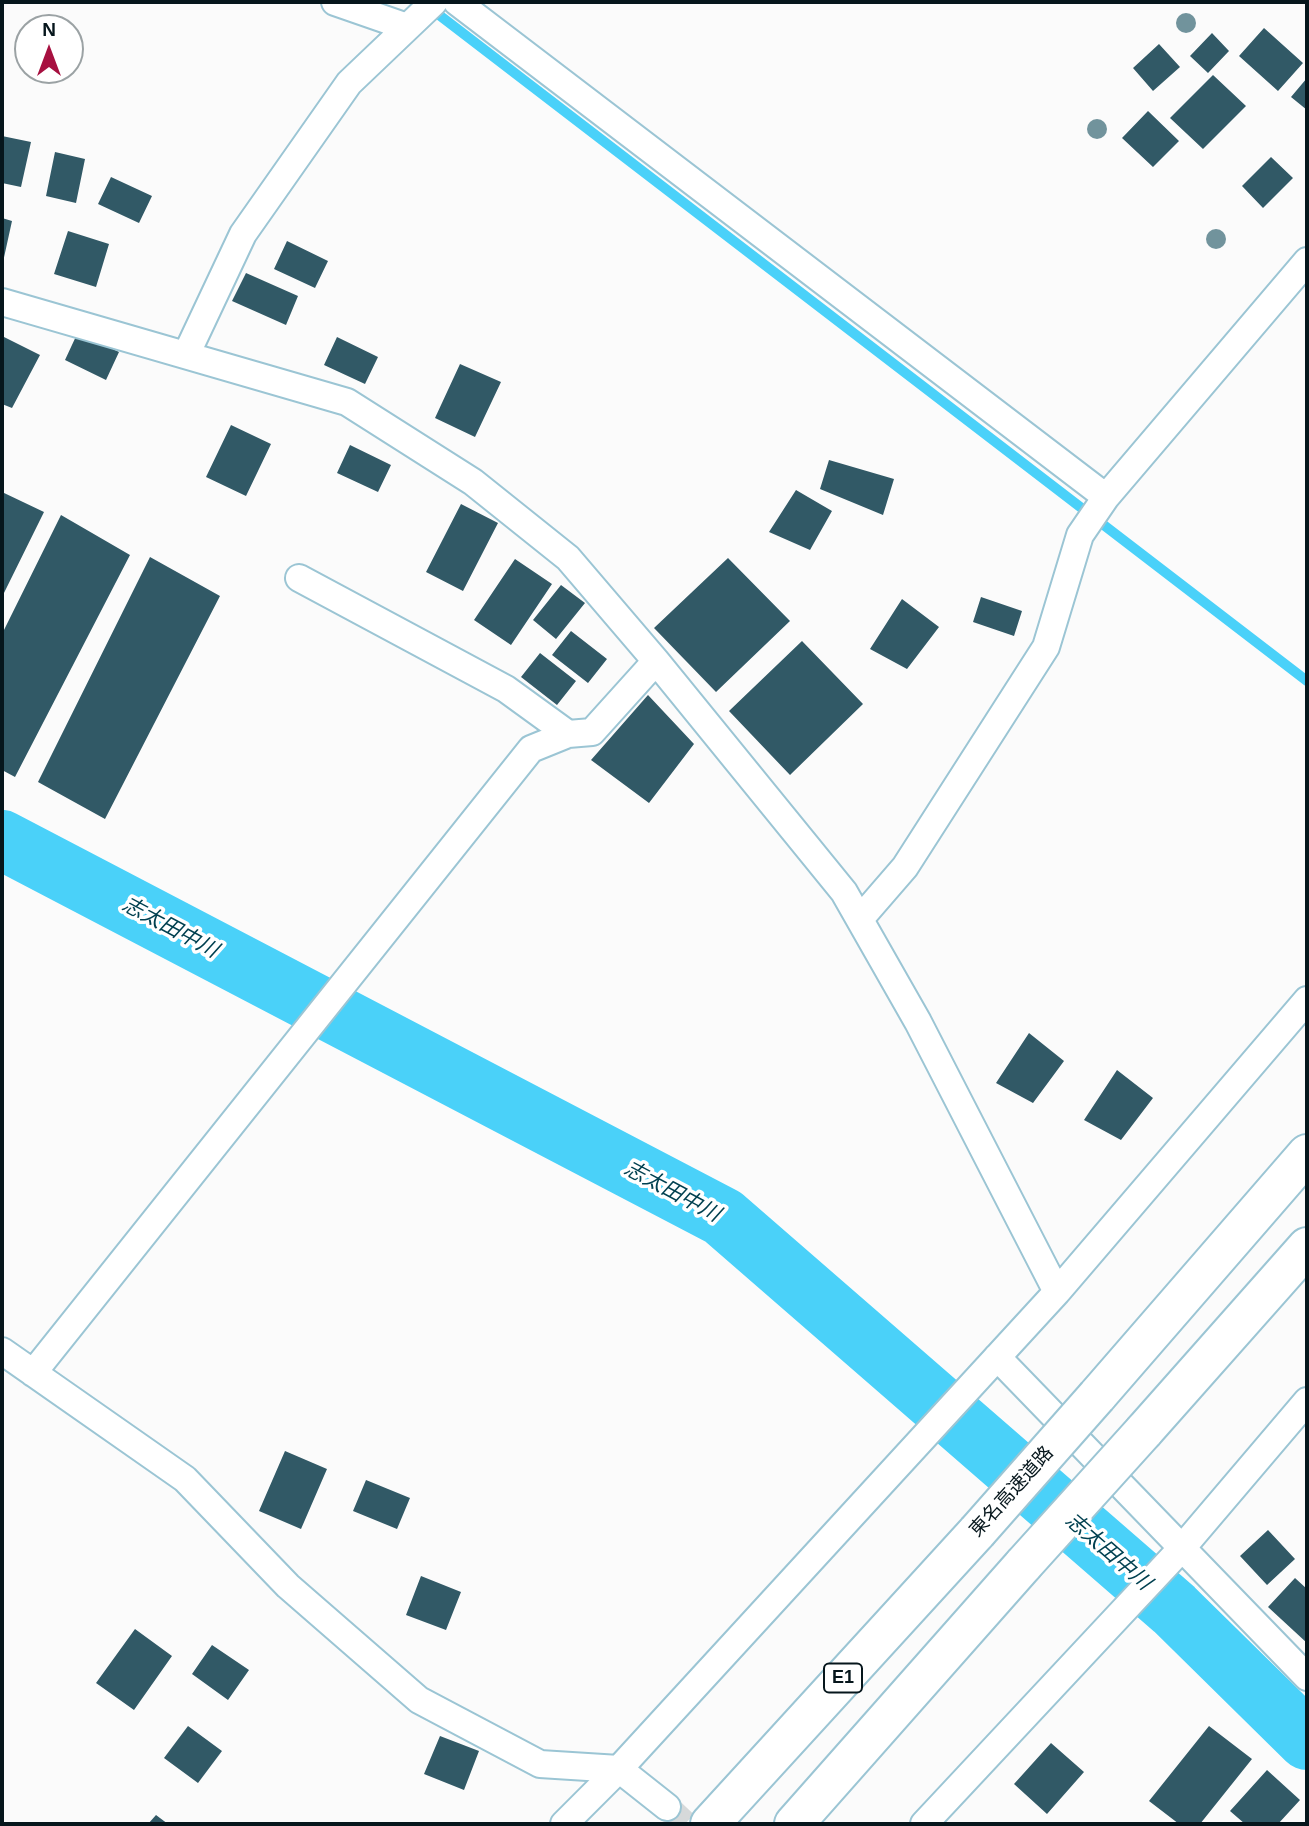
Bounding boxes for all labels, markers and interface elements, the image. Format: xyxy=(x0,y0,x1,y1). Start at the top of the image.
north arrow xyxy=(14,14,84,84)
text: N xyxy=(42,19,56,40)
water label: 志太田中川 xyxy=(118,892,222,964)
water label: 志太田中川 xyxy=(620,1156,724,1228)
street label: 東名高速道路 xyxy=(965,1442,1059,1542)
water label: 志太田中川 xyxy=(1060,1508,1156,1596)
road number: E1 xyxy=(824,1664,862,1693)

